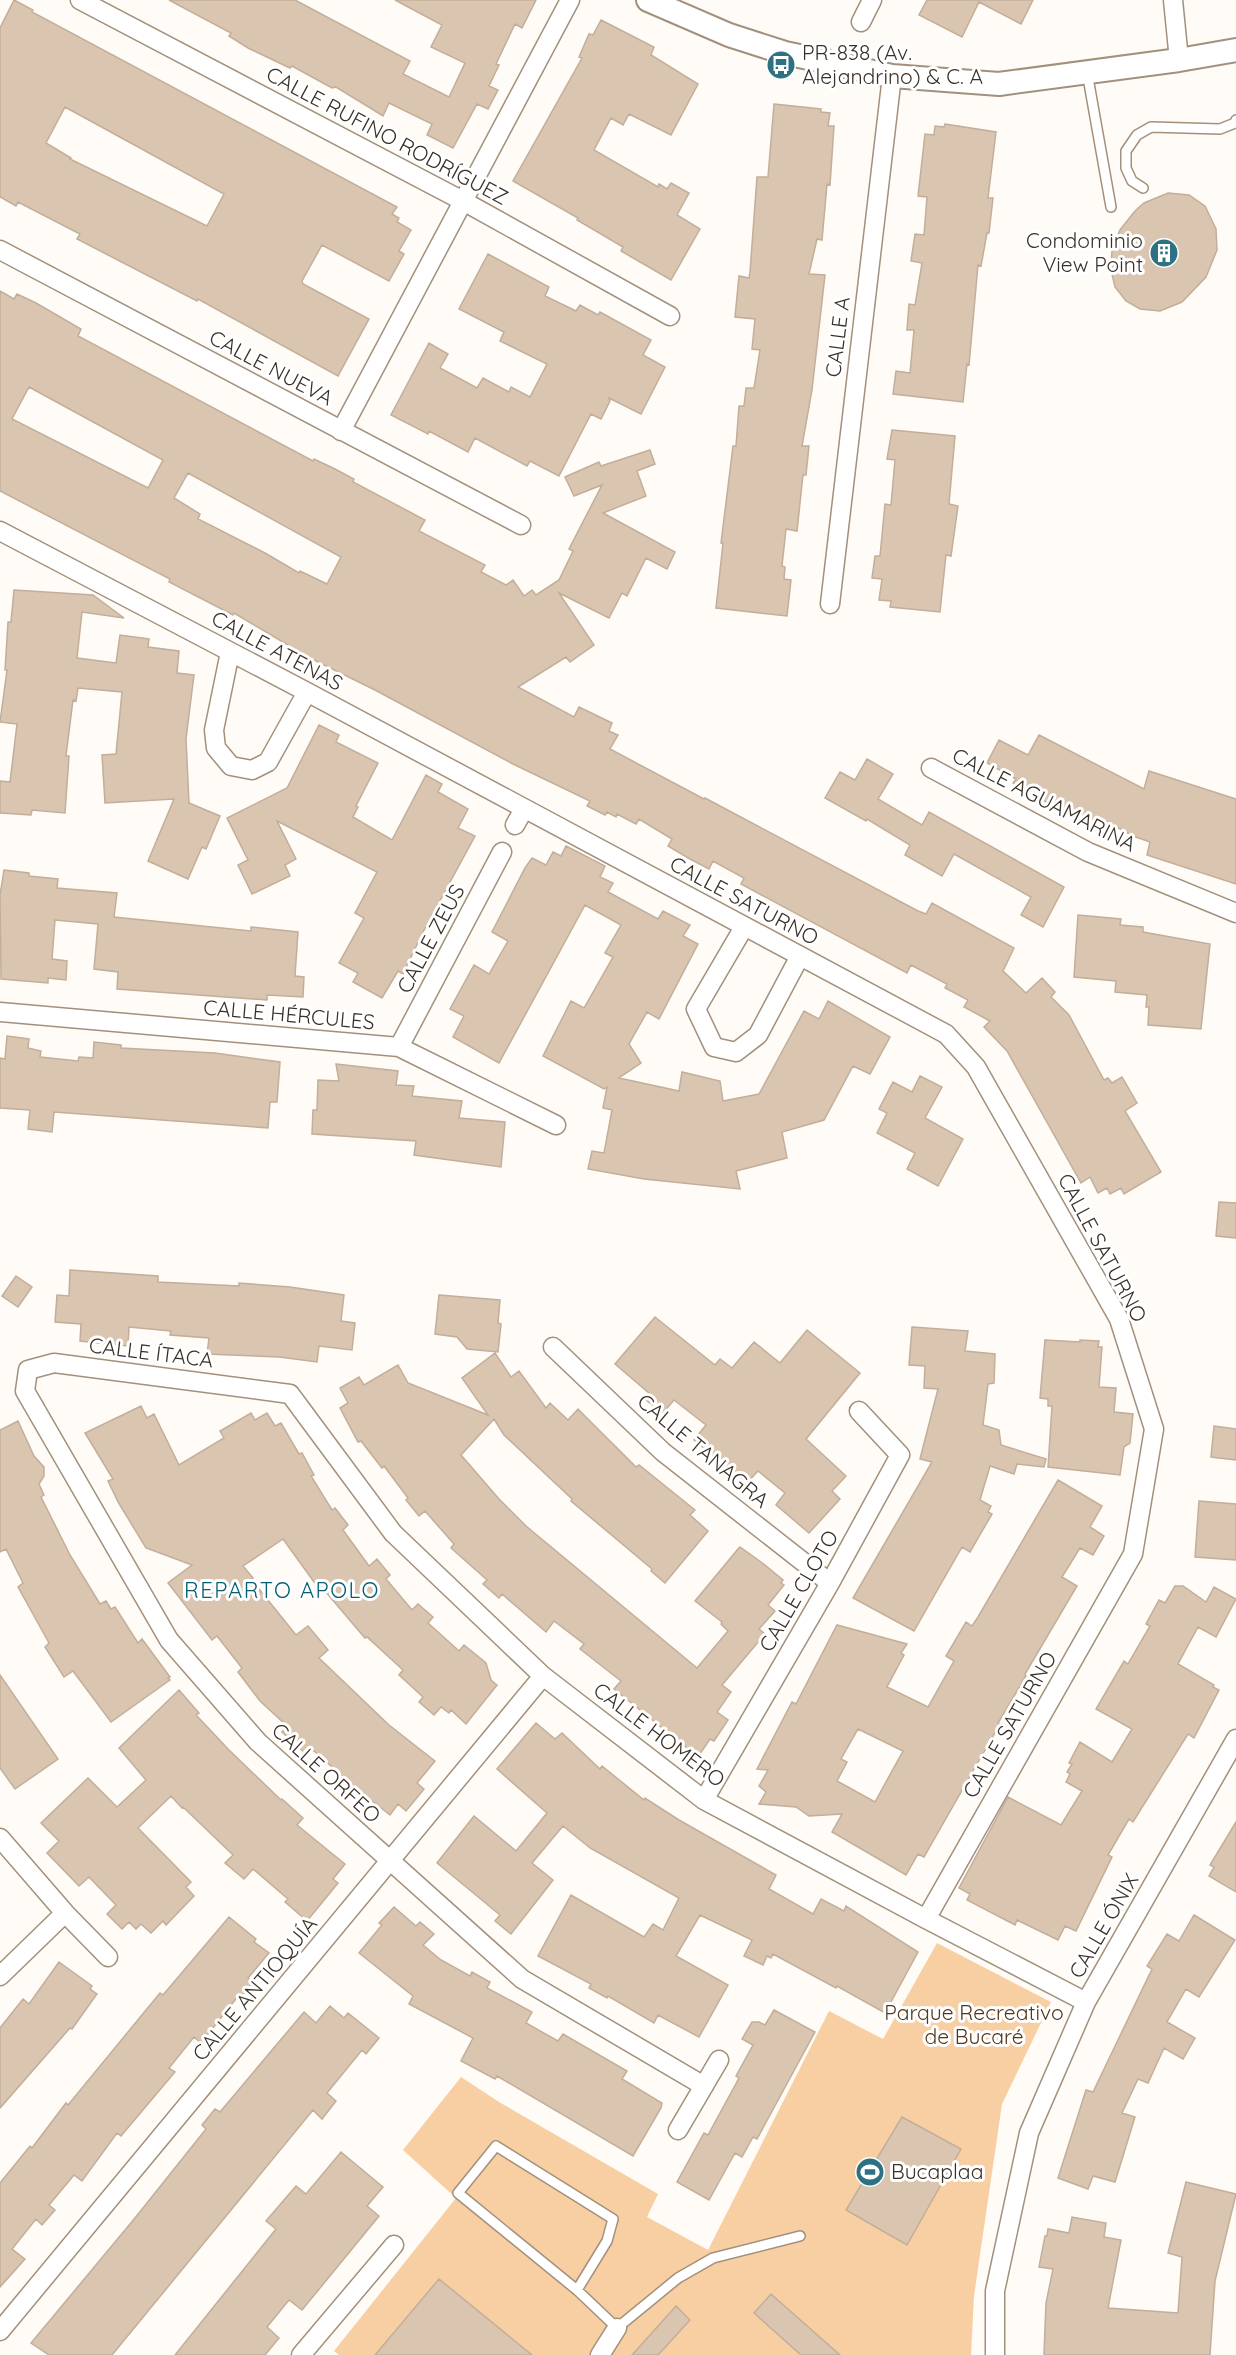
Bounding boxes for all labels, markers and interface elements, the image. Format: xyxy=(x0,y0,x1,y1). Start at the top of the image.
place label: PR-838 (Av. Alejandrino) & C. A xyxy=(802,39,983,89)
bus stop icon: PR-838 (Av. Alejandrino) & C. A xyxy=(765,49,797,81)
street label: CALLE RUFINO RODRÍGUEZ xyxy=(262,60,513,210)
place label: Condominio View Point xyxy=(1026,227,1143,277)
building icon: Condominio View Point xyxy=(1148,237,1180,269)
street label: CALLE A xyxy=(819,295,855,379)
street label: CALLE NUEVA xyxy=(205,324,338,411)
street label: CALLE ATENAS xyxy=(207,605,348,696)
street label: CALLE AGUAMARINA xyxy=(948,741,1141,857)
street label: CALLE SATURNO xyxy=(666,850,823,950)
street label: CALLE ZEUS xyxy=(391,880,470,997)
street label: CALLE HÉRCULES xyxy=(202,994,376,1034)
street label: CALLE SATURNO xyxy=(1053,1169,1153,1326)
street label: CALLE ÍTACA xyxy=(88,1331,215,1373)
street label: CALLE TANAGRA xyxy=(633,1388,775,1513)
street label: CALLE CLOTO xyxy=(753,1525,843,1656)
district label: REPARTO APOLO xyxy=(184,1576,380,1604)
street label: CALLE SATURNO xyxy=(957,1647,1062,1802)
street label: CALLE HOMERO xyxy=(589,1676,730,1792)
street label: CALLE ORFEO xyxy=(267,1717,386,1828)
street label: CALLE ÓNIX xyxy=(1063,1868,1144,1983)
street label: CALLE ANTIOQUÍA xyxy=(186,1911,322,2066)
park label: Parque Recreativo de Bucaré xyxy=(884,1999,1064,2049)
sports icon: Bucaplaa xyxy=(854,2156,886,2188)
place label: Bucaplaa xyxy=(891,2158,983,2184)

